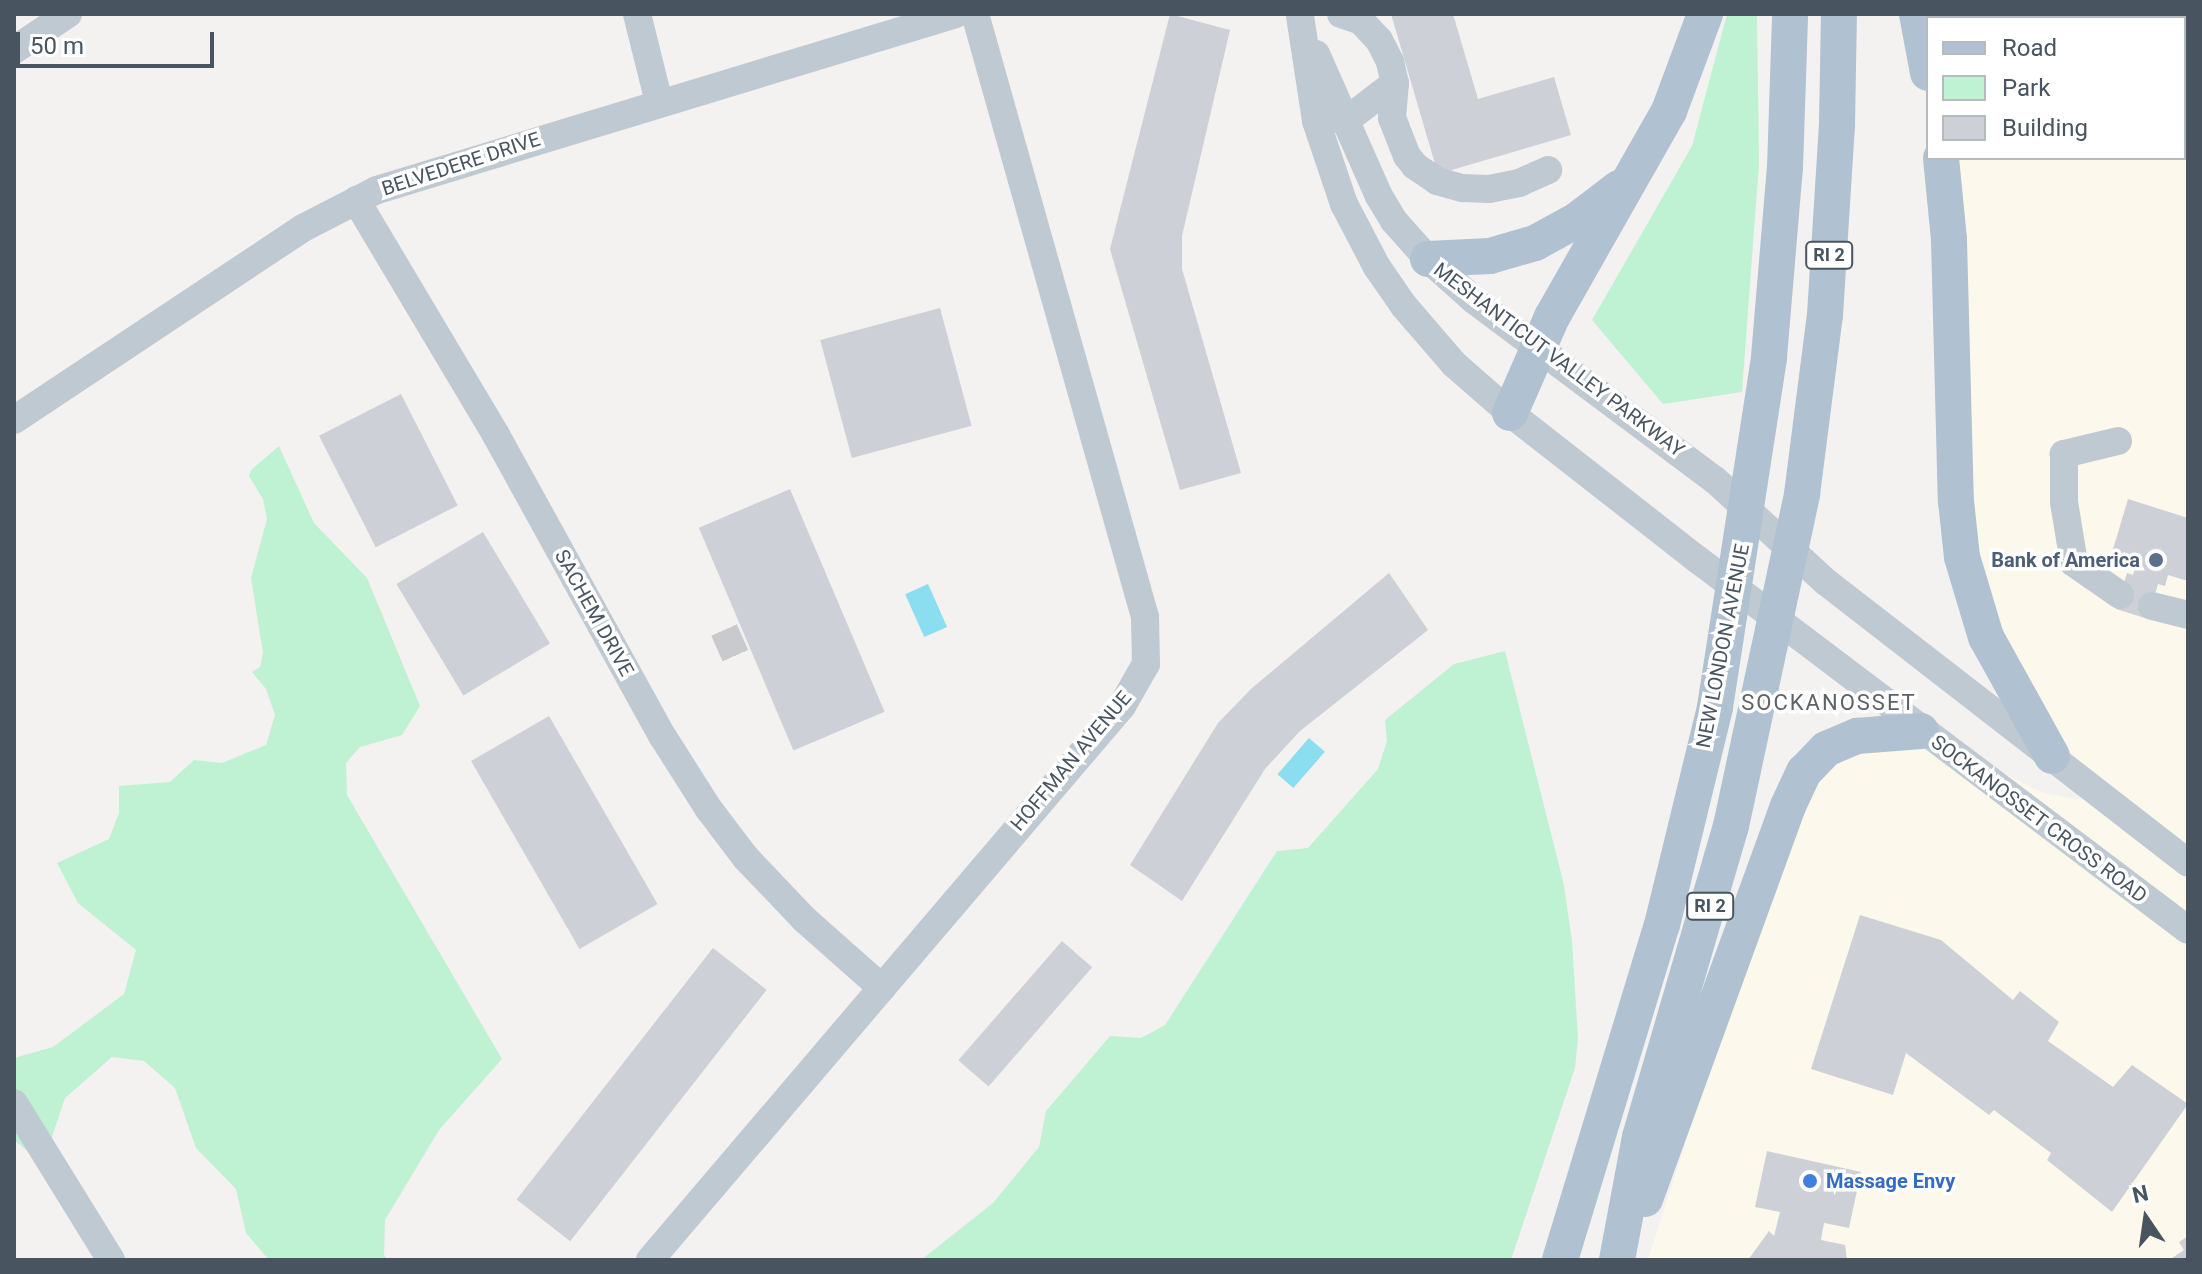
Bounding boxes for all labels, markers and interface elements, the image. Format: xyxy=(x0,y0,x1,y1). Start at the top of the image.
scale bar xyxy=(20,16,218,66)
legend xyxy=(1926,16,2186,160)
text: 50 m xyxy=(30,32,84,60)
text: Road xyxy=(2002,34,2057,62)
text: Park xyxy=(2002,74,2050,102)
text: Building xyxy=(2002,114,2088,142)
street label: BELVEDERE DRIVE xyxy=(379,127,543,201)
road number: RI 2 xyxy=(1805,241,1853,269)
street label: MESHANTICUT VALLEY PARKWAY xyxy=(1429,258,1689,462)
street label: NEW LONDON AVENUE xyxy=(1691,542,1755,750)
street label: SACHEM DRIVE xyxy=(549,546,639,680)
place label: Bank of America xyxy=(1991,548,2140,572)
marker: Bank of America xyxy=(2147,551,2165,569)
street label: HOFFMAN AVENUE xyxy=(1006,686,1136,836)
district label: SOCKANOSSET xyxy=(1741,690,1917,716)
street label: SOCKANOSSET CROSS ROAD xyxy=(1926,730,2152,908)
road number: RI 2 xyxy=(1686,892,1734,920)
place label: Massage Envy xyxy=(1826,1169,1955,1193)
marker: Massage Envy xyxy=(1801,1172,1819,1190)
north arrow xyxy=(2106,1178,2186,1258)
text: N xyxy=(2130,1180,2151,1208)

